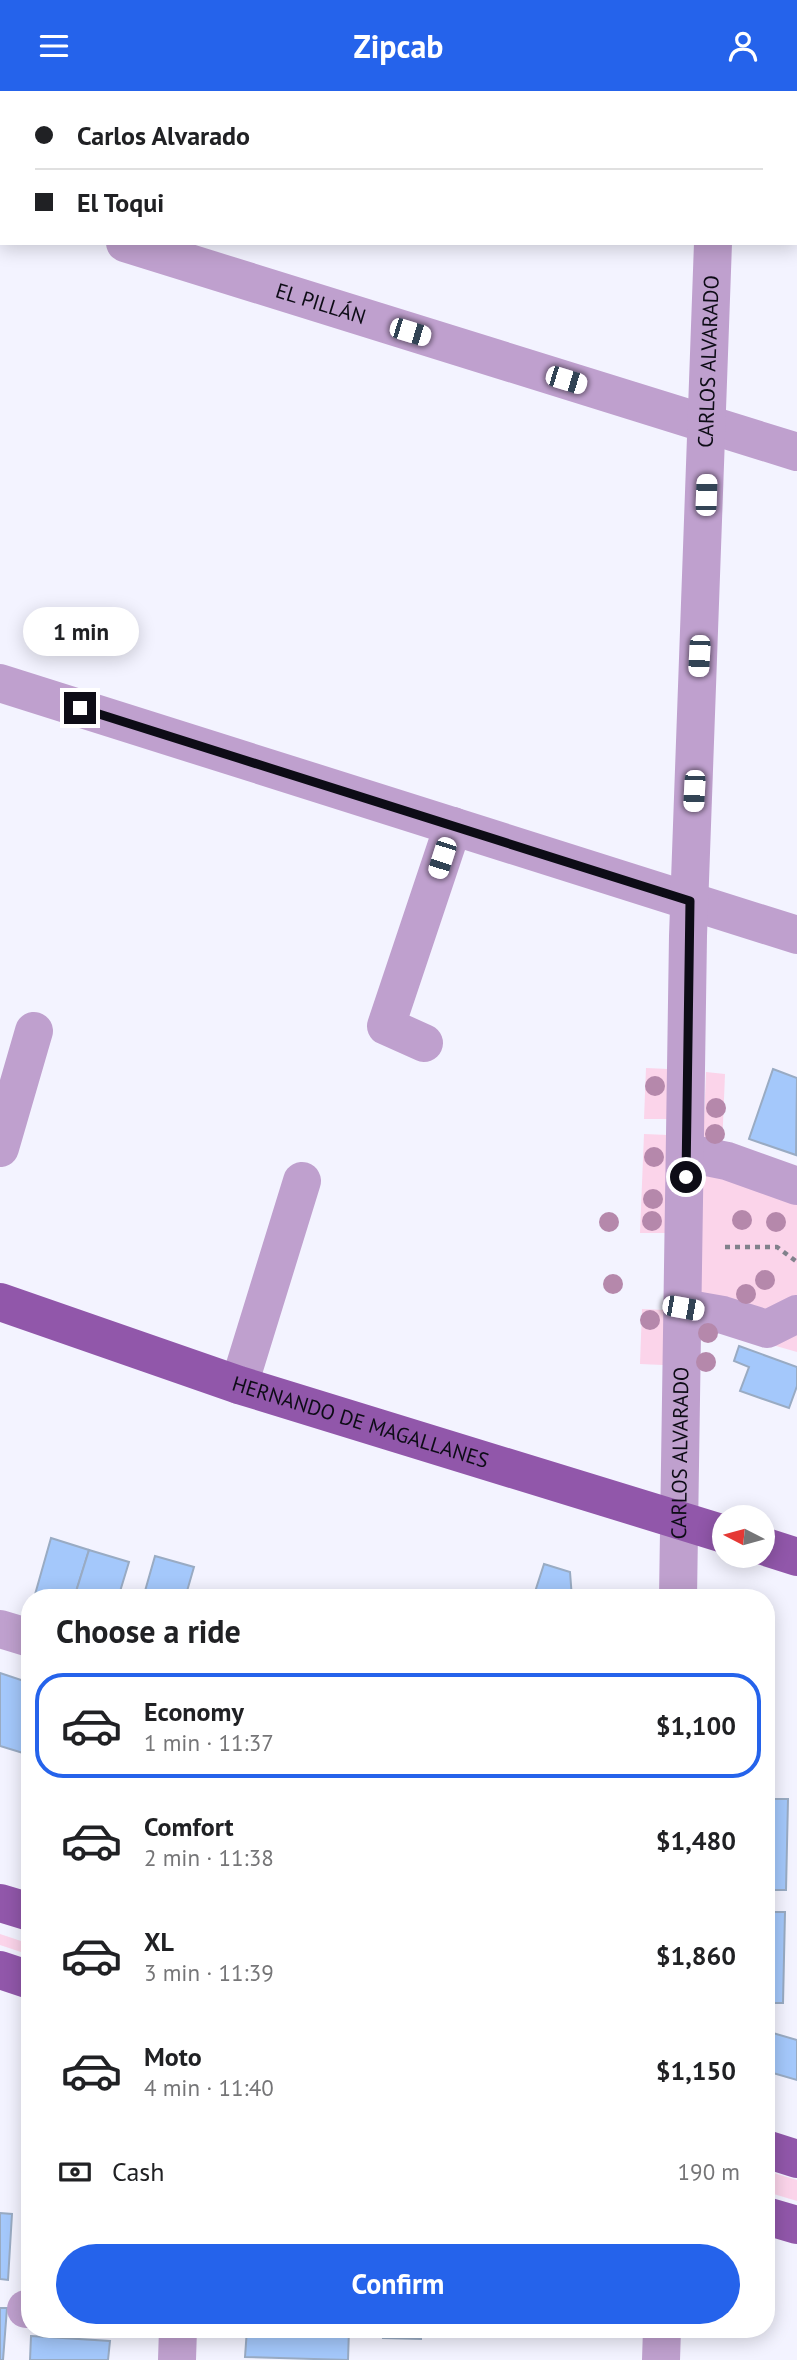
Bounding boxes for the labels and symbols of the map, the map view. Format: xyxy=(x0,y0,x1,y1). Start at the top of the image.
street label: CARLOS ALVARADO xyxy=(692,275,725,448)
street label: EL PILLÁN xyxy=(272,277,369,330)
car xyxy=(387,316,434,348)
car xyxy=(543,364,590,396)
car xyxy=(695,474,718,516)
callout: 1 min xyxy=(22,607,138,655)
car xyxy=(688,634,711,678)
route end xyxy=(64,692,96,724)
car xyxy=(683,769,706,813)
car xyxy=(426,835,459,881)
route start xyxy=(670,1161,702,1193)
car xyxy=(661,1294,706,1322)
street label: CARLOS ALVARADO xyxy=(665,1366,694,1540)
street label: HERNANDO DE MAGALLANES xyxy=(229,1370,492,1474)
north arrow xyxy=(712,1505,775,1568)

